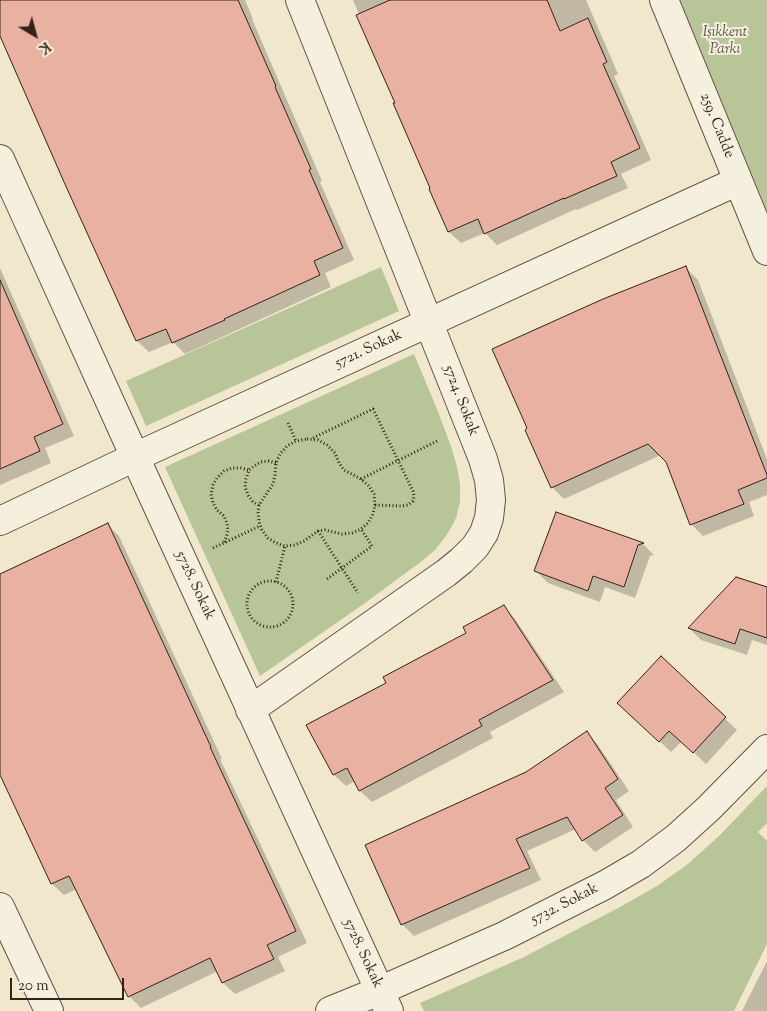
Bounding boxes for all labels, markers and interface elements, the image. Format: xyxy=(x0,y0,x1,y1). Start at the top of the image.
north arrow xyxy=(10,10,60,60)
park label: Işıkkent Parkı xyxy=(703,24,747,59)
text: K xyxy=(34,36,54,58)
street label: 259. Cadde xyxy=(695,91,737,161)
street label: 5721. Sokak xyxy=(333,327,405,373)
street label: 5724. Sokak xyxy=(438,363,482,439)
street label: 5728. Sokak xyxy=(170,549,218,623)
street label: 5732. Sokak xyxy=(528,880,602,930)
street label: 5728. Sokak xyxy=(338,917,386,991)
scale bar xyxy=(12,968,126,1000)
text: 20 m xyxy=(18,976,49,997)

